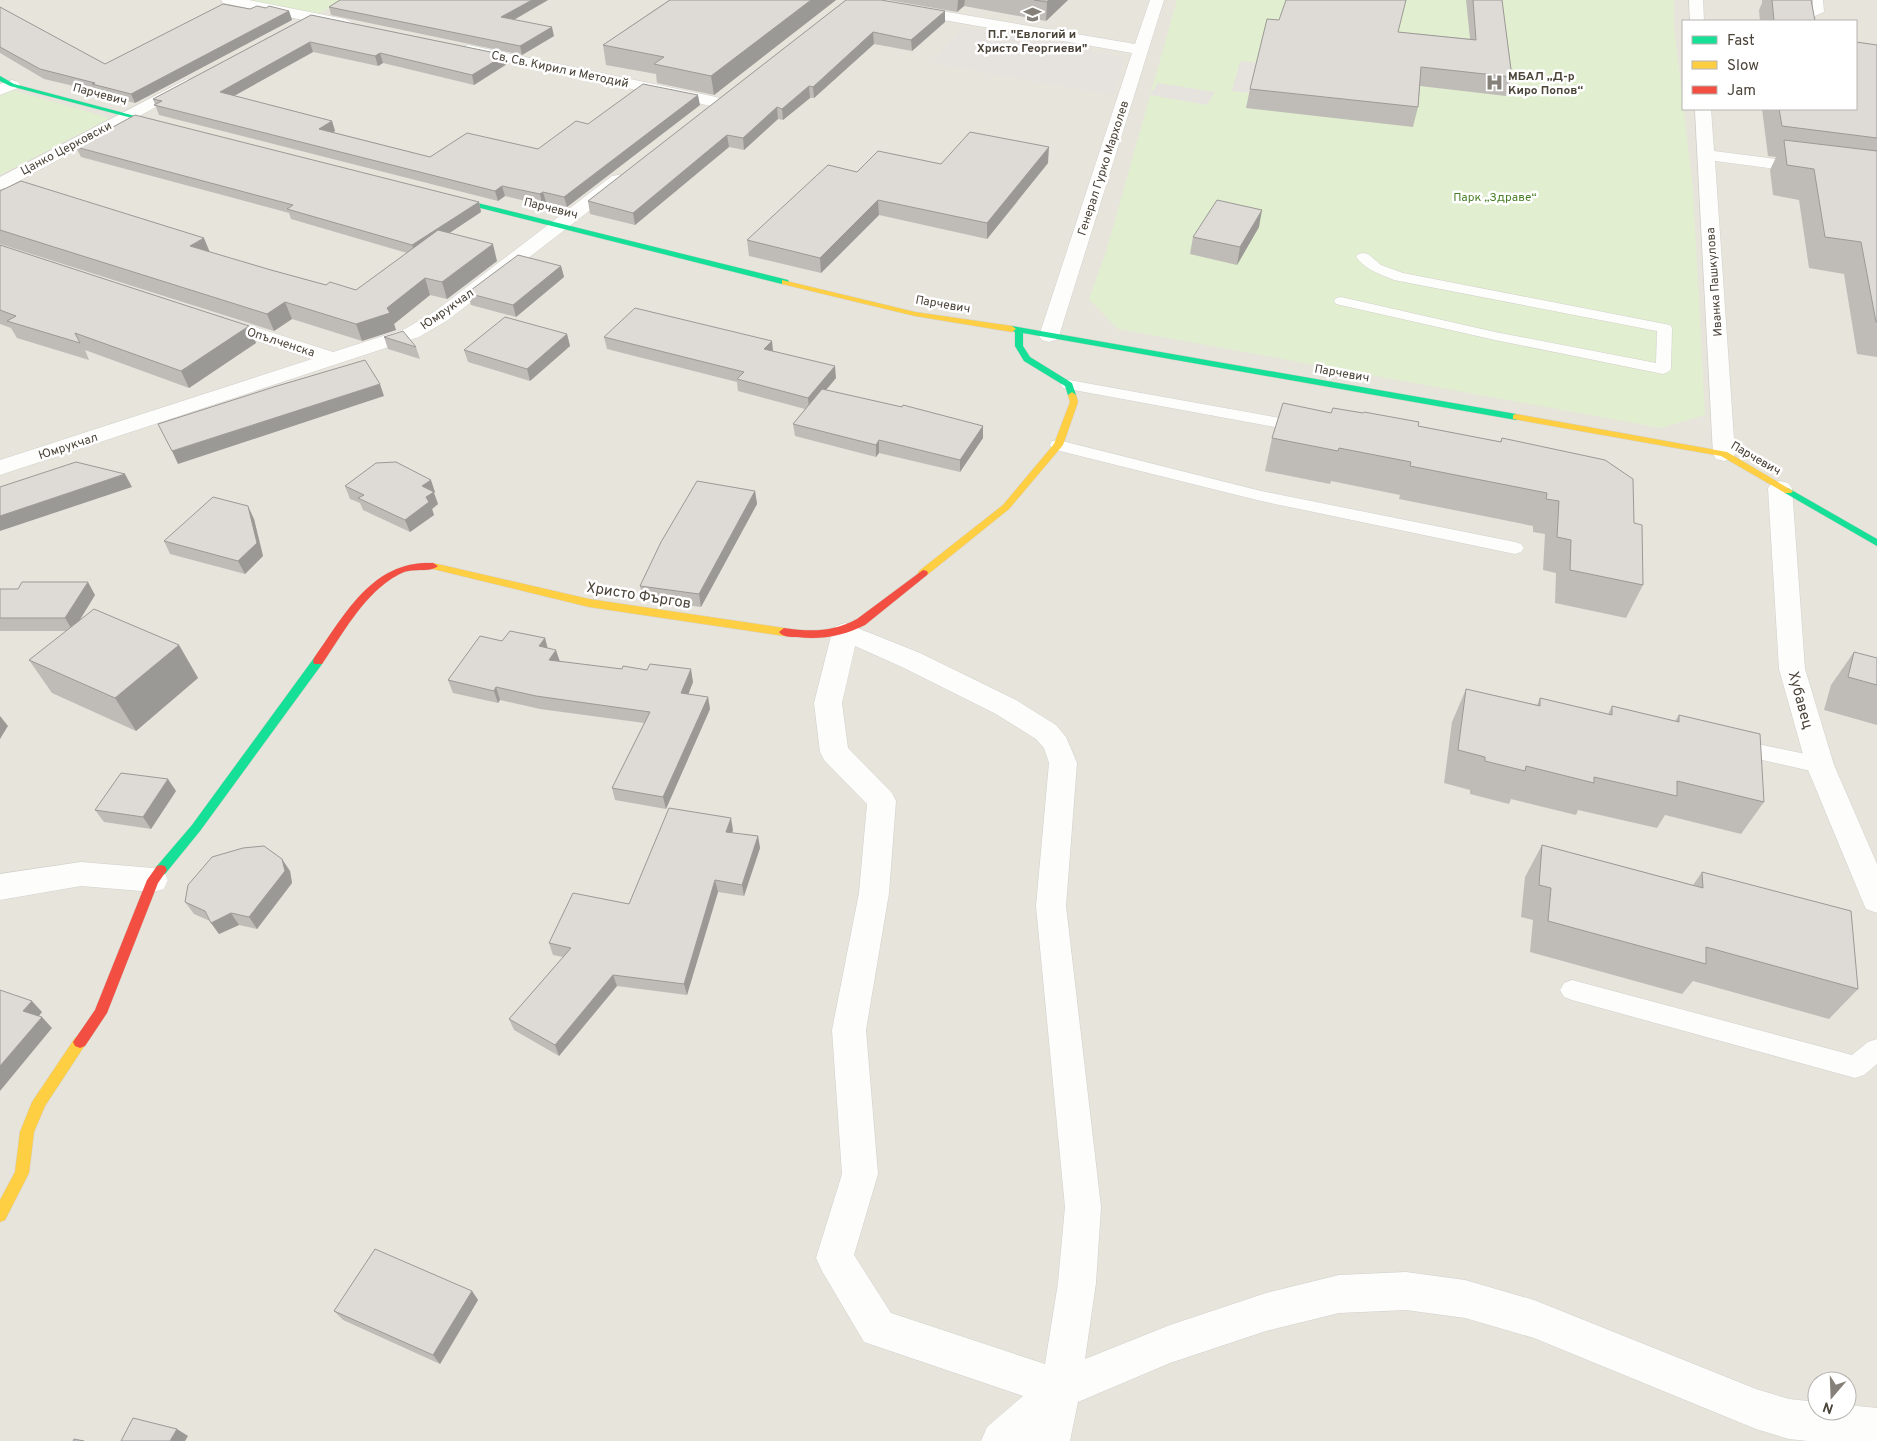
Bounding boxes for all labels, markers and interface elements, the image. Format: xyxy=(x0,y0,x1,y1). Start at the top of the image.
school or university icon: П.Г. "Евлогий и Христо Георгиеви" xyxy=(1022,5,1042,25)
legend xyxy=(1682,20,1857,110)
place label: П.Г. "Евлогий и Христо Георгиеви" xyxy=(977,27,1087,57)
text: Fast xyxy=(1727,32,1755,51)
street label: Св. Св. Кирил и Методий xyxy=(490,48,630,92)
text: Slow xyxy=(1727,57,1759,76)
place label: МБАЛ „Д-р Киро Попов“ xyxy=(1508,69,1583,99)
hospital icon: МБАЛ „Д-р Киро Попов“ xyxy=(1484,73,1504,93)
street label: Парчевич xyxy=(71,80,129,110)
text: Jam xyxy=(1727,82,1756,101)
street label: Генерал Гурко Мархолев xyxy=(1075,99,1133,238)
street label: Цанко Церковски xyxy=(18,118,115,180)
park label: Парк „Здраве“ xyxy=(1453,190,1537,206)
street label: Парчевич xyxy=(522,195,580,223)
street label: Иванка Пашкулова xyxy=(1703,227,1727,337)
street label: Юмрукчал xyxy=(418,286,477,334)
street label: Парчевич xyxy=(914,292,971,318)
street label: Опълченска xyxy=(245,324,317,361)
street label: Парчевич xyxy=(1313,361,1370,387)
street label: Юмрукчал xyxy=(37,430,100,464)
street label: Парчевич xyxy=(1728,438,1783,480)
street label: Христо Фъргов xyxy=(585,579,692,614)
street label: Хубавец xyxy=(1783,669,1816,731)
north arrow xyxy=(1807,1371,1857,1421)
text: N xyxy=(1821,1397,1836,1417)

